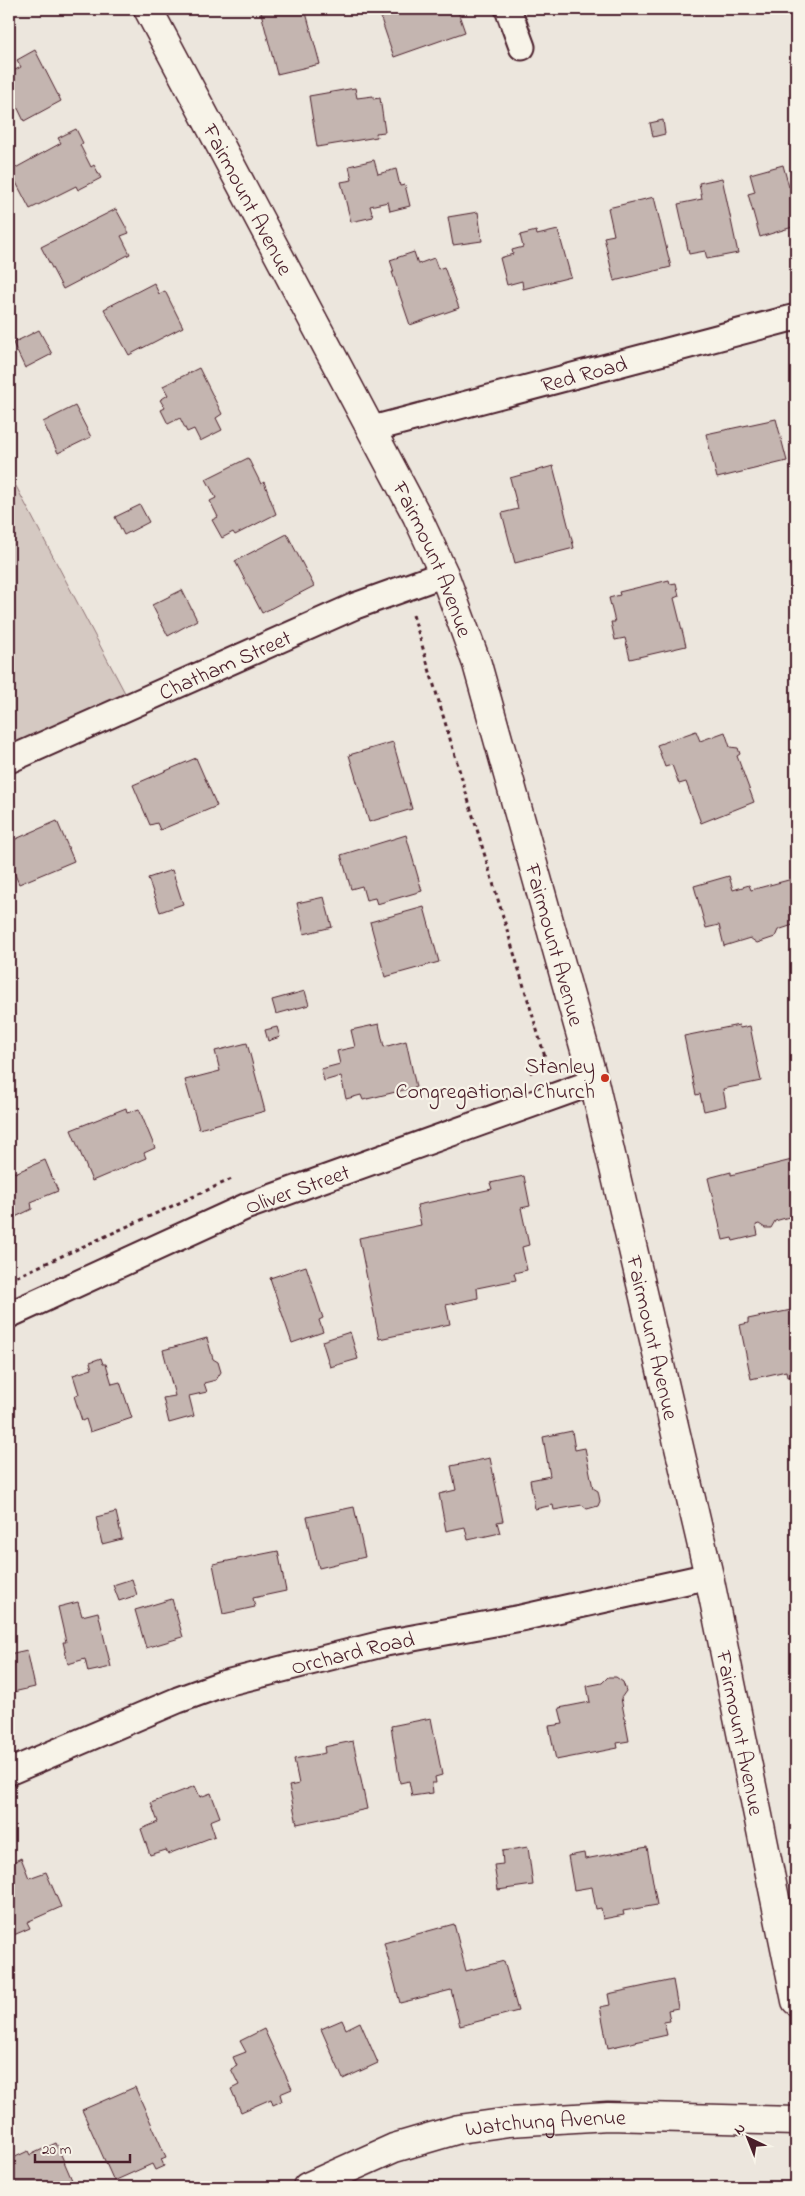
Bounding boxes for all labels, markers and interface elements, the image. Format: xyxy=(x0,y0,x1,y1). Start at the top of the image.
street label: Fairmount Avenue xyxy=(192,118,300,282)
street label: Red Road xyxy=(538,349,631,403)
street label: Fairmount Avenue xyxy=(382,476,479,643)
street label: Chatham Street xyxy=(154,623,298,710)
street label: Fairmount Avenue xyxy=(514,859,591,1030)
place label: Stanley Congregational Church xyxy=(395,1052,595,1110)
marker: Stanley Congregational Church xyxy=(599,1072,611,1084)
street label: Oliver Street xyxy=(242,1157,355,1225)
street label: Fairmount Avenue xyxy=(616,1252,685,1423)
street label: Orchard Road xyxy=(288,1625,417,1685)
street label: Fairmount Avenue xyxy=(705,1647,771,1819)
street label: Watchung Avenue xyxy=(463,2103,626,2147)
north arrow xyxy=(722,2114,772,2164)
text: N xyxy=(730,2119,751,2140)
scale bar xyxy=(35,2131,130,2163)
text: 20 m xyxy=(42,2139,72,2161)

